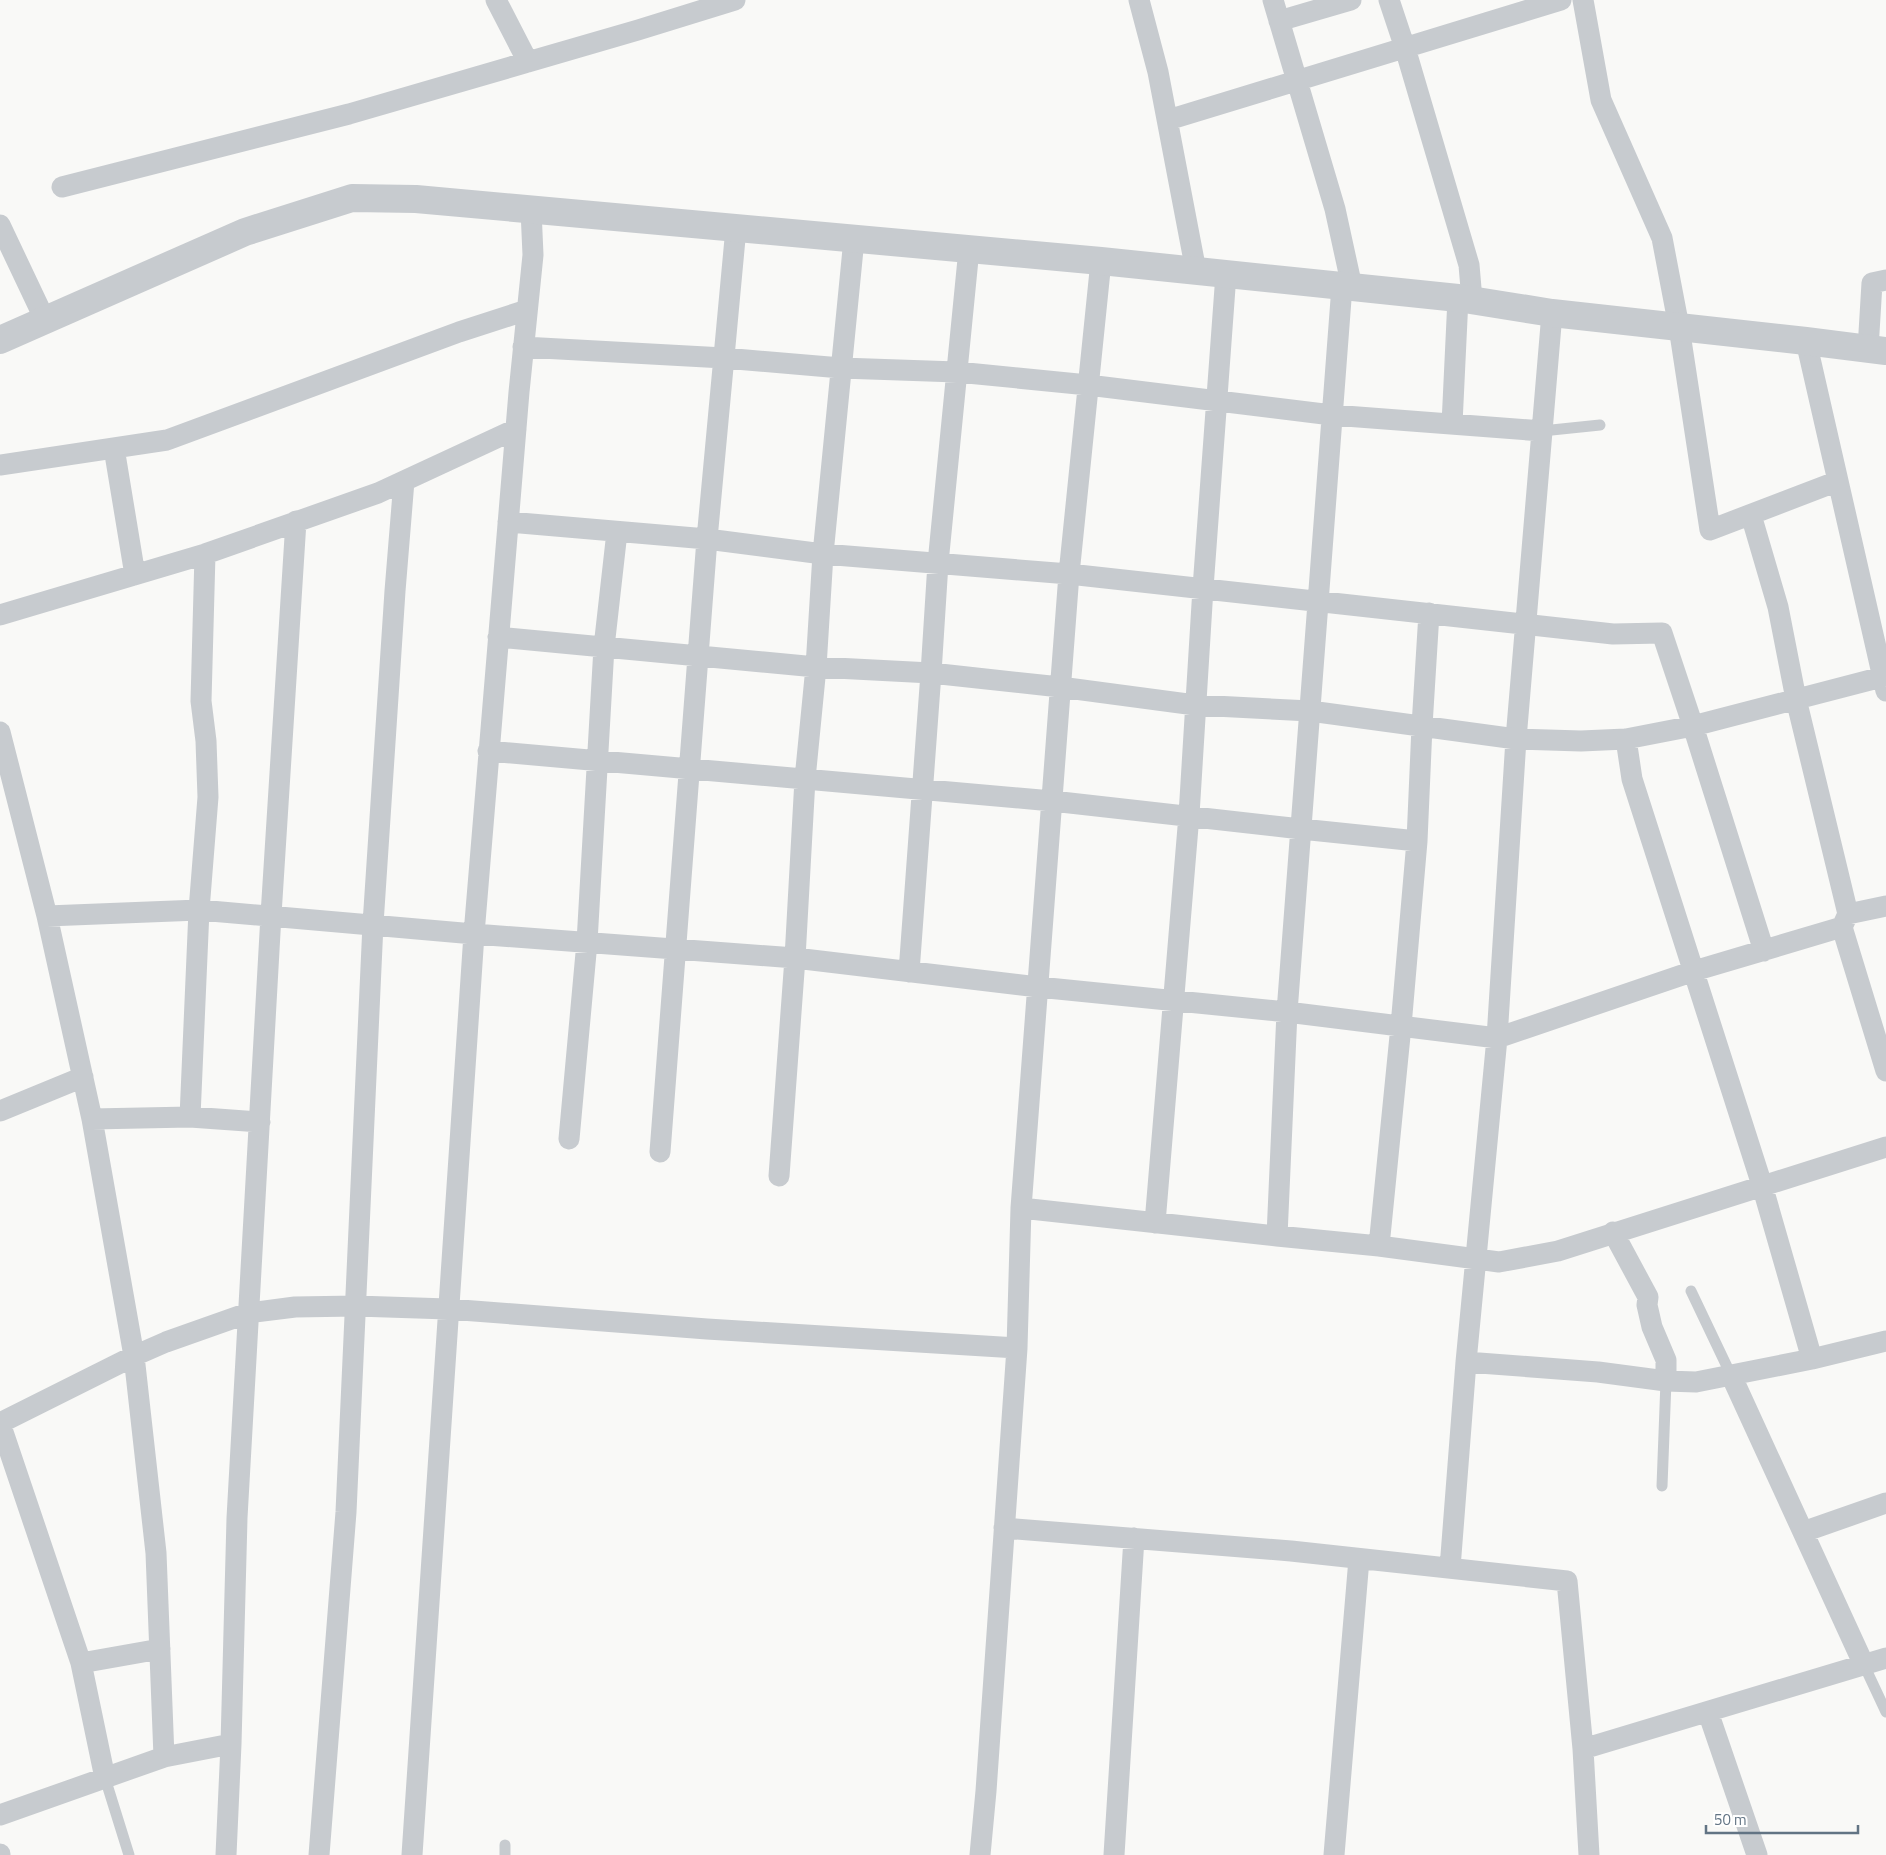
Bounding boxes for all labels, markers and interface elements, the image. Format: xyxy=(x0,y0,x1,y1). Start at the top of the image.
scale bar xyxy=(1706,1802,1858,1834)
text: 50 m xyxy=(1714,1808,1747,1831)

